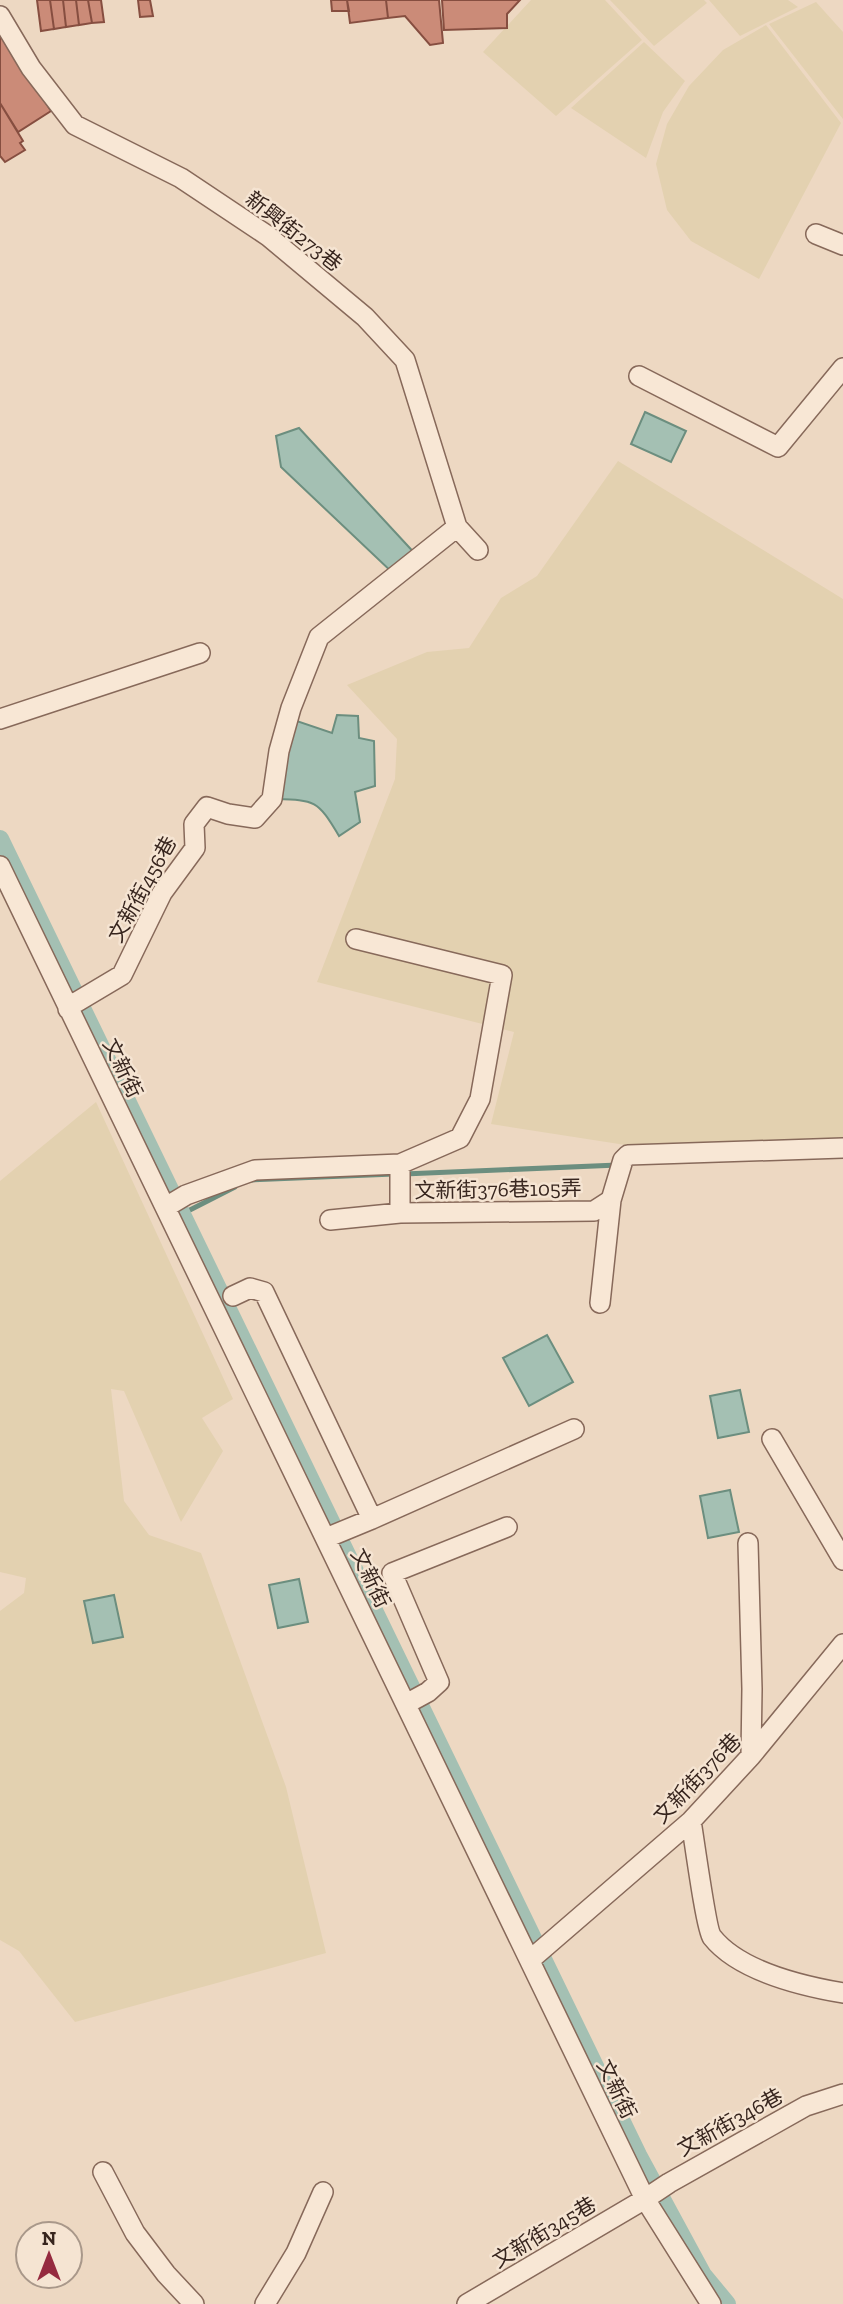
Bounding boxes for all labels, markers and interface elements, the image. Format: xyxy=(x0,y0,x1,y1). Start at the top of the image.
street label: 新興街273巷 xyxy=(241,186,347,276)
street label: 文新街456巷 xyxy=(103,832,181,946)
street label: 文新街 xyxy=(98,1034,148,1102)
street label: 文新街376巷105弄 xyxy=(414,1175,582,1203)
street label: 文新街 xyxy=(346,1544,396,1612)
street label: 文新街376巷 xyxy=(648,1728,746,1828)
street label: 文新街 xyxy=(592,2055,642,2123)
street label: 文新街346巷 xyxy=(673,2083,787,2161)
street label: 文新街345巷 xyxy=(488,2191,600,2273)
north arrow xyxy=(14,2220,84,2290)
text: N xyxy=(42,2227,56,2250)

